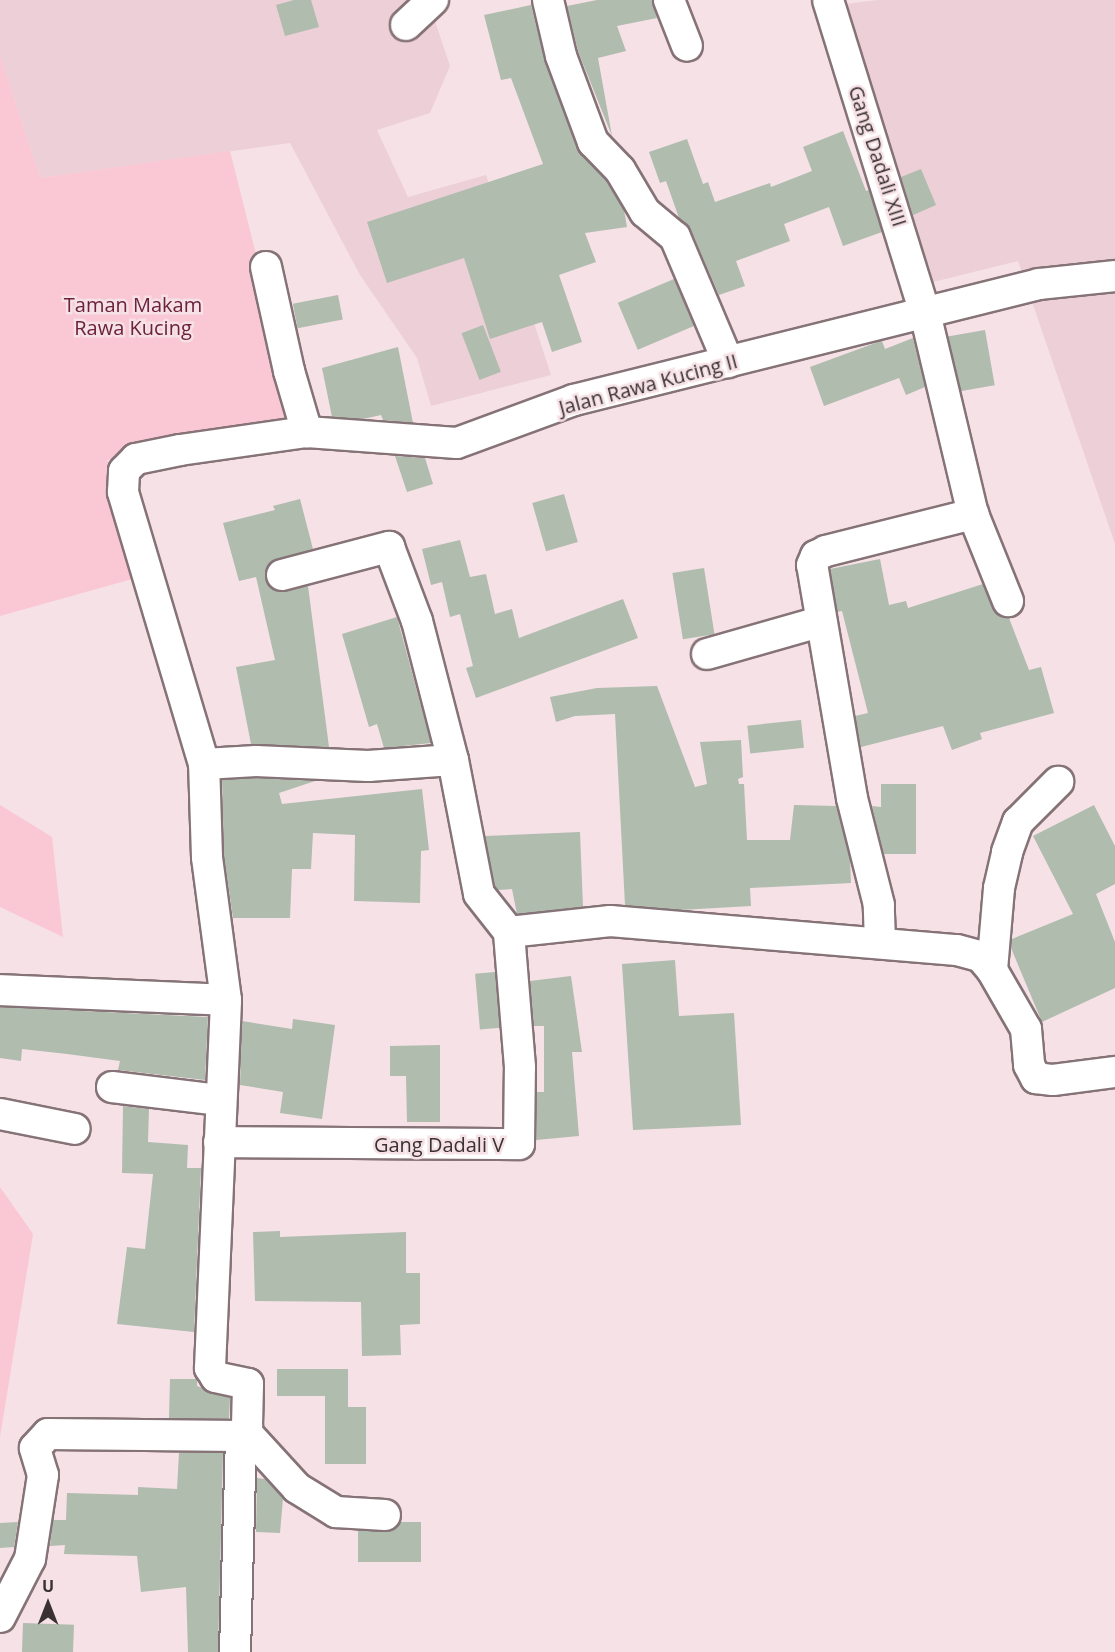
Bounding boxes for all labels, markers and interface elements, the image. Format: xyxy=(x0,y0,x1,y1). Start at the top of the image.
street label: Gang Dadali XIII xyxy=(844,83,912,229)
park label: Taman Makam Rawa Kucing xyxy=(64,292,202,339)
street label: Jalan Rawa Kucing II xyxy=(556,349,740,419)
street label: Gang Dadali V xyxy=(374,1132,504,1156)
north arrow xyxy=(18,1574,78,1634)
text: U xyxy=(42,1575,54,1597)

